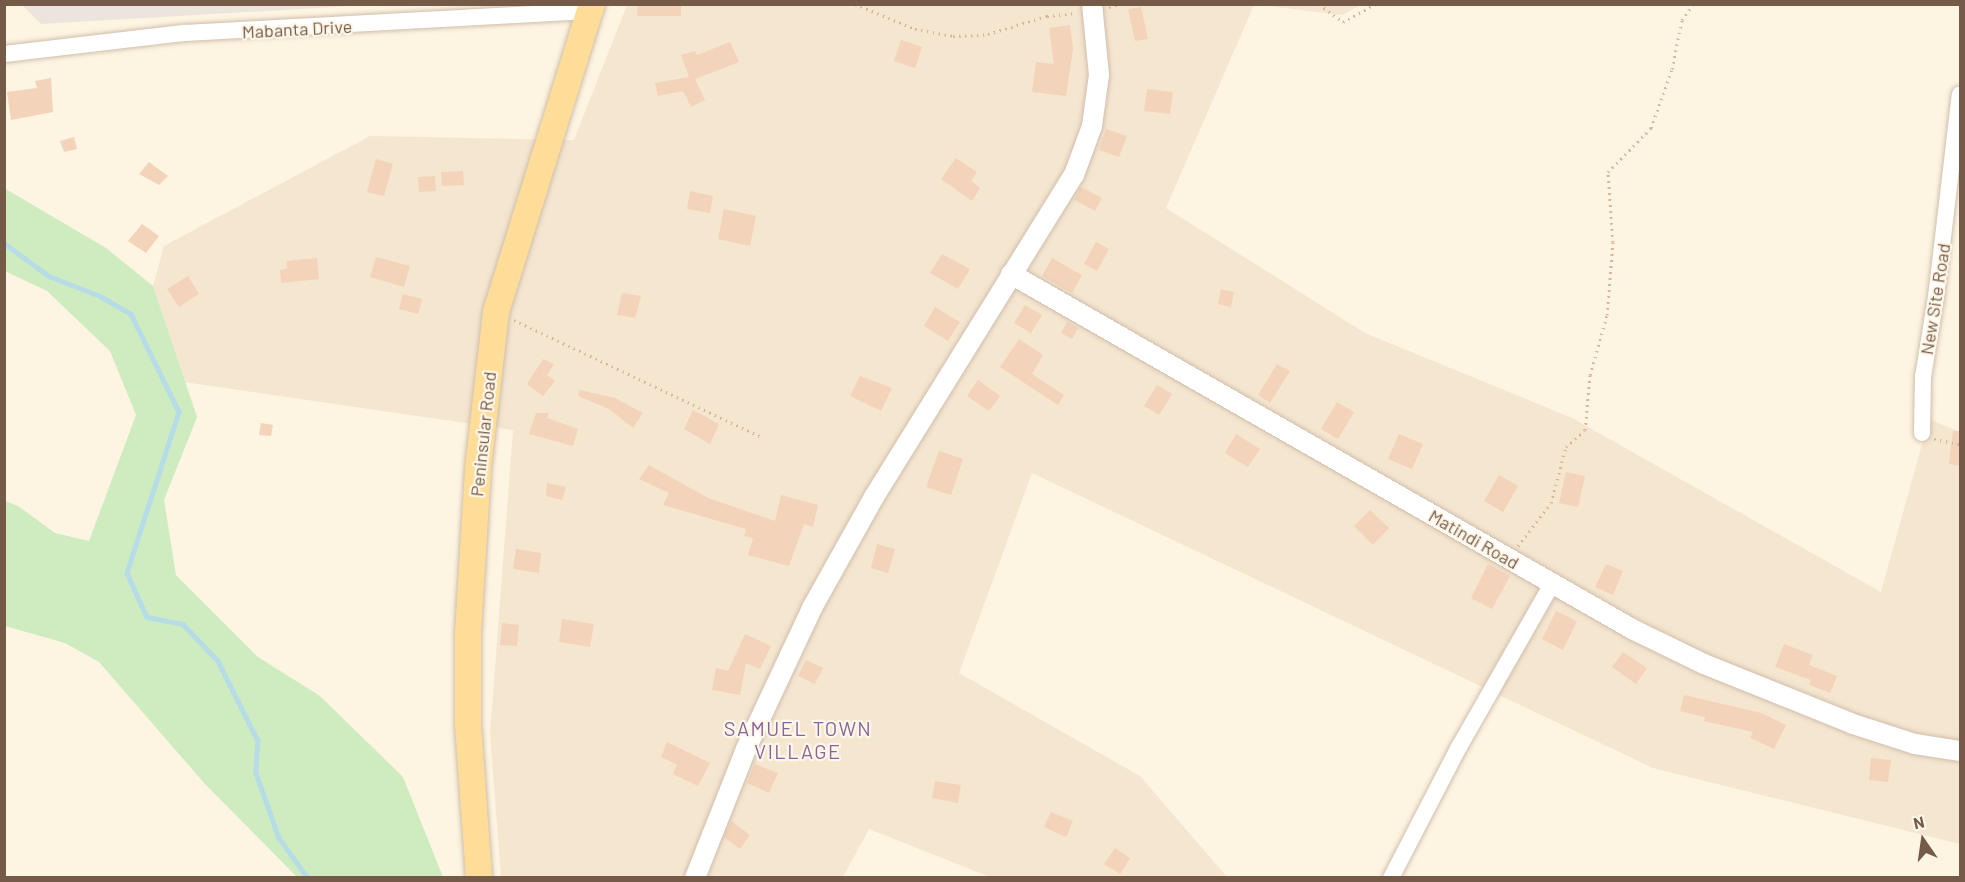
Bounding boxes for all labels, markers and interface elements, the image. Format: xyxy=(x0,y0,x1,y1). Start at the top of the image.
street label: Mabanta Drive xyxy=(241,15,353,43)
street label: New Site Road xyxy=(1916,242,1954,356)
street label: Peninsular Road xyxy=(466,370,500,498)
street label: Matindi Road xyxy=(1425,505,1523,573)
district label: SAMUEL TOWN VILLAGE xyxy=(724,717,872,764)
north arrow xyxy=(1893,810,1953,870)
text: N xyxy=(1912,812,1926,832)

